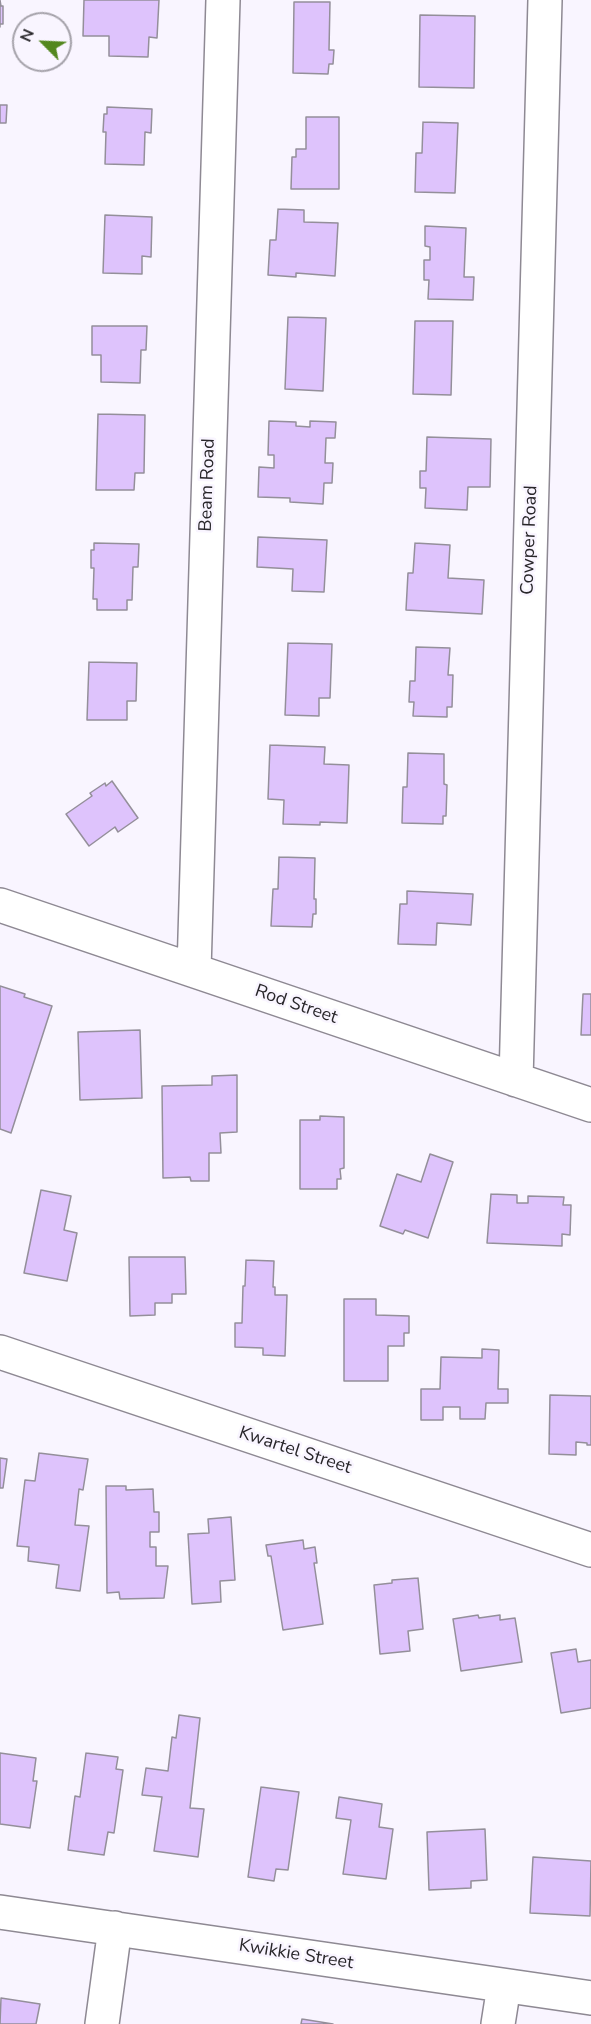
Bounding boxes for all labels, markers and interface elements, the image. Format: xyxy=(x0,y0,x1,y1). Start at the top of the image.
north arrow xyxy=(12,12,72,72)
text: N xyxy=(15,26,40,45)
street label: Beam Road xyxy=(196,438,220,532)
street label: Cowper Road xyxy=(517,485,543,595)
street label: Rod Street xyxy=(252,981,340,1029)
street label: Kwartel Street xyxy=(236,1423,354,1479)
street label: Kwikkie Street xyxy=(237,1935,355,1975)

